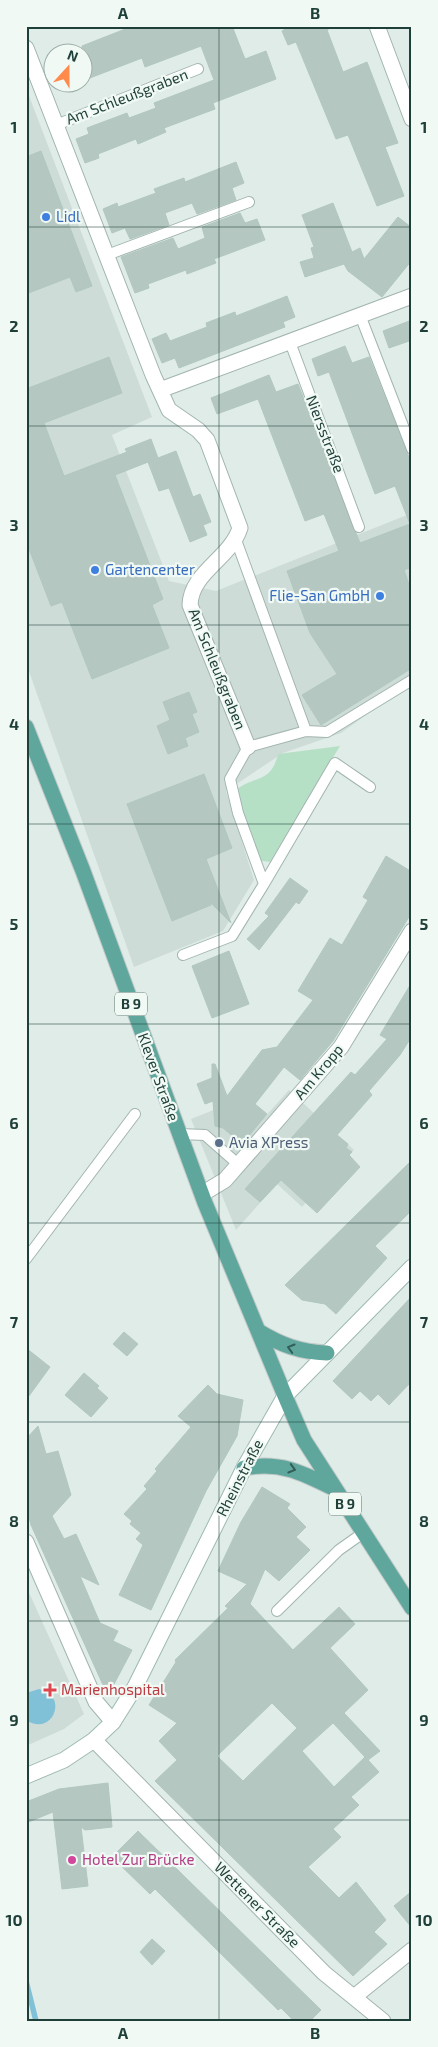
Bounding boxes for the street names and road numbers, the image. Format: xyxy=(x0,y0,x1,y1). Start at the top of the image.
street label: Am Schleußgraben xyxy=(63,64,190,128)
street label: Niersstraße xyxy=(303,392,349,475)
street label: Am Schleußgraben xyxy=(185,605,251,732)
road number: B 9 xyxy=(115,992,147,1016)
street label: Klever Straße xyxy=(135,1030,183,1123)
street label: Am Kropp xyxy=(290,1040,346,1103)
street label: Rheinstraße xyxy=(212,1436,266,1519)
road number: B 9 xyxy=(329,1492,361,1516)
street label: Wettener Straße xyxy=(211,1858,304,1951)

